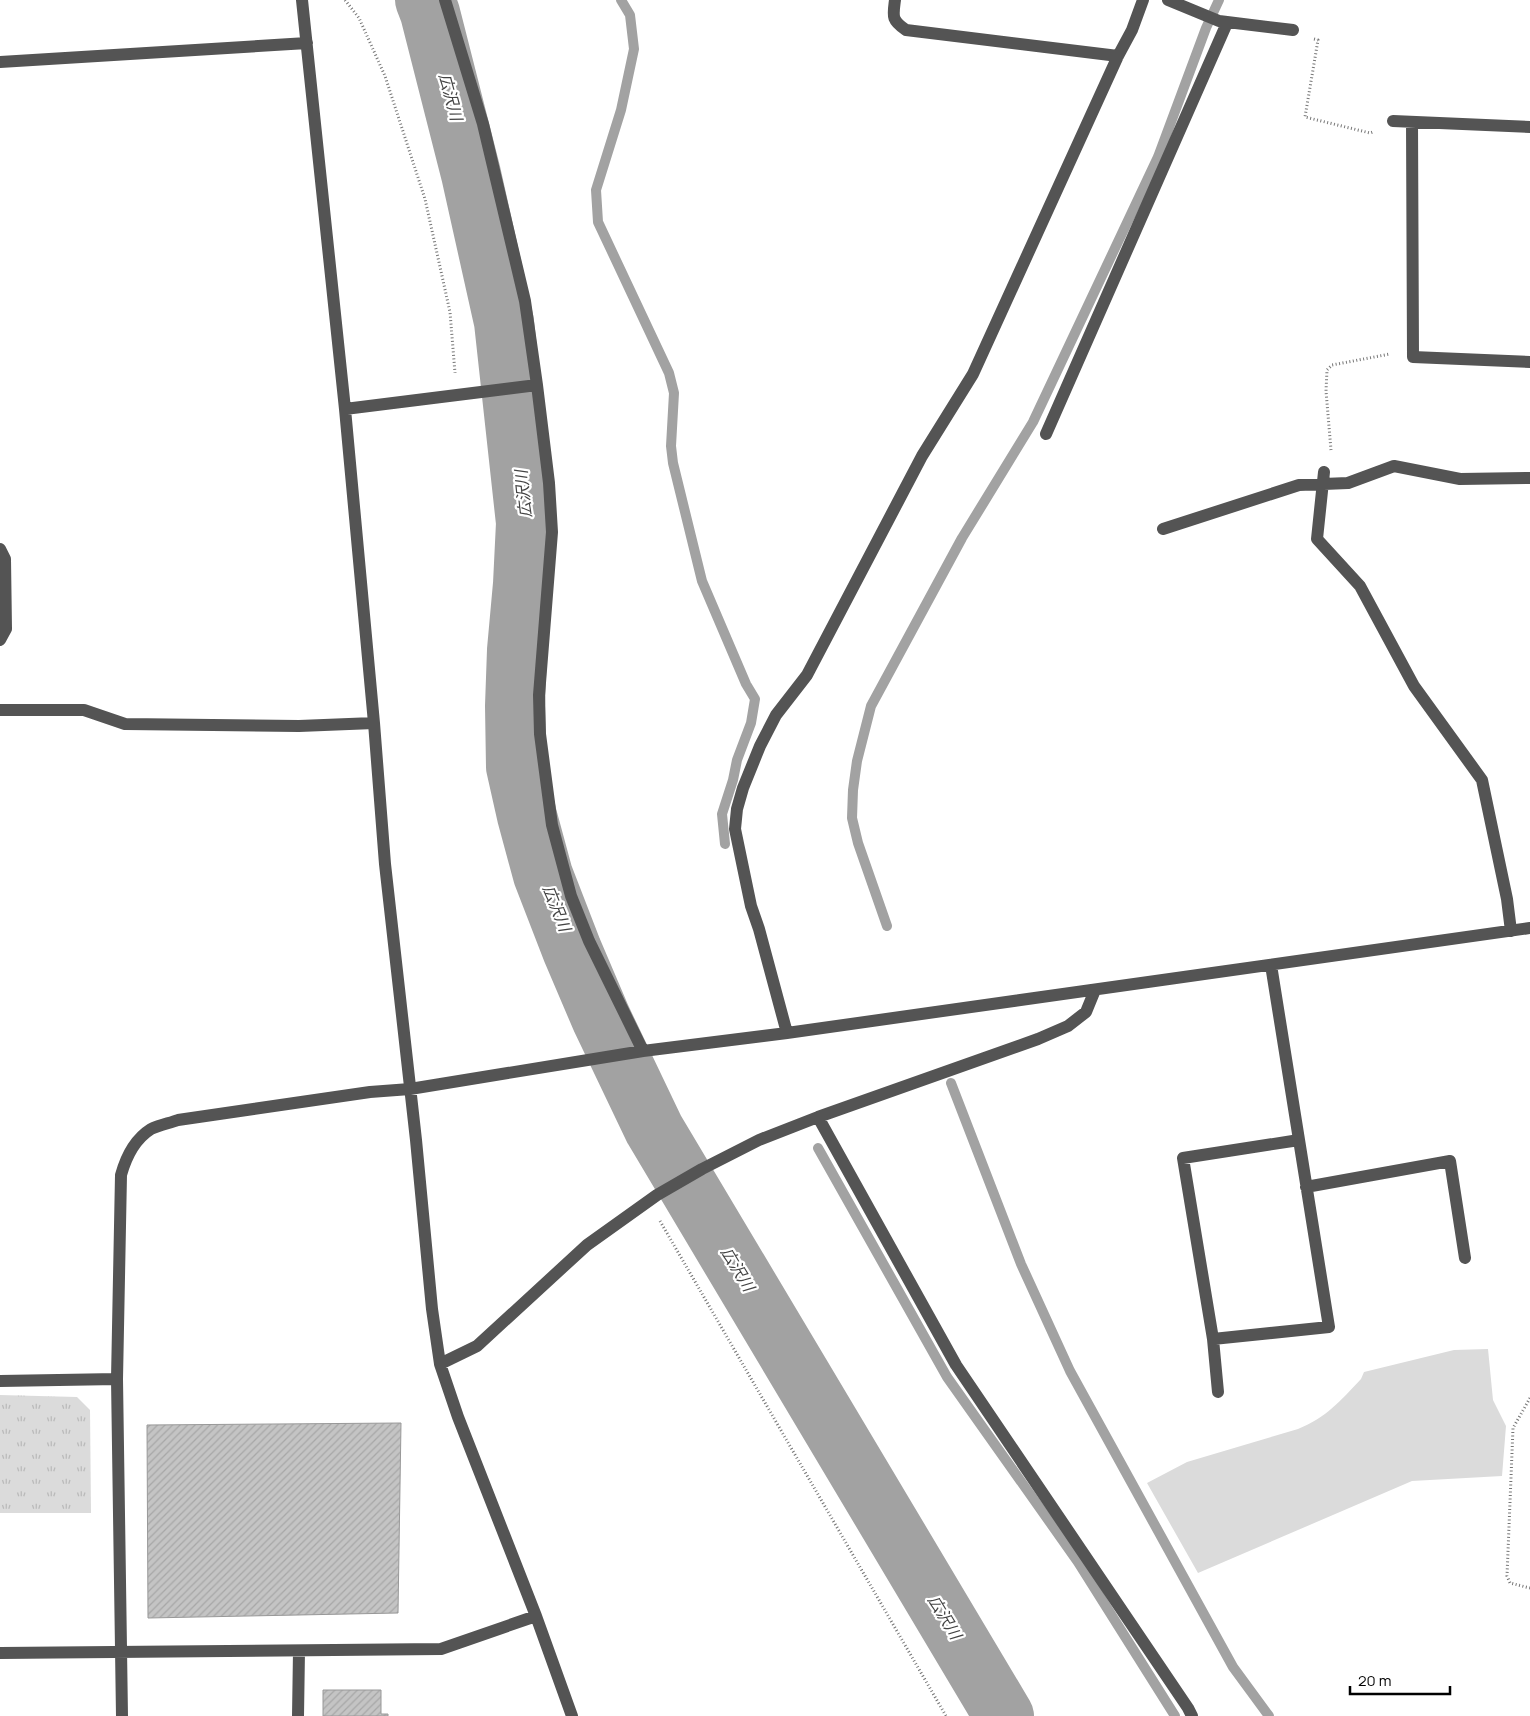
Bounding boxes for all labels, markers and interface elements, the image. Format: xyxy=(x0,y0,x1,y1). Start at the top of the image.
water label: 広沢川 xyxy=(434,71,468,125)
water label: 広沢川 xyxy=(509,467,536,519)
water label: 広沢川 xyxy=(538,882,577,936)
water label: 広沢川 xyxy=(716,1243,761,1297)
water label: 広沢川 xyxy=(923,1591,968,1645)
scale bar xyxy=(1350,1664,1450,1696)
text: 20 m xyxy=(1358,1670,1391,1691)

